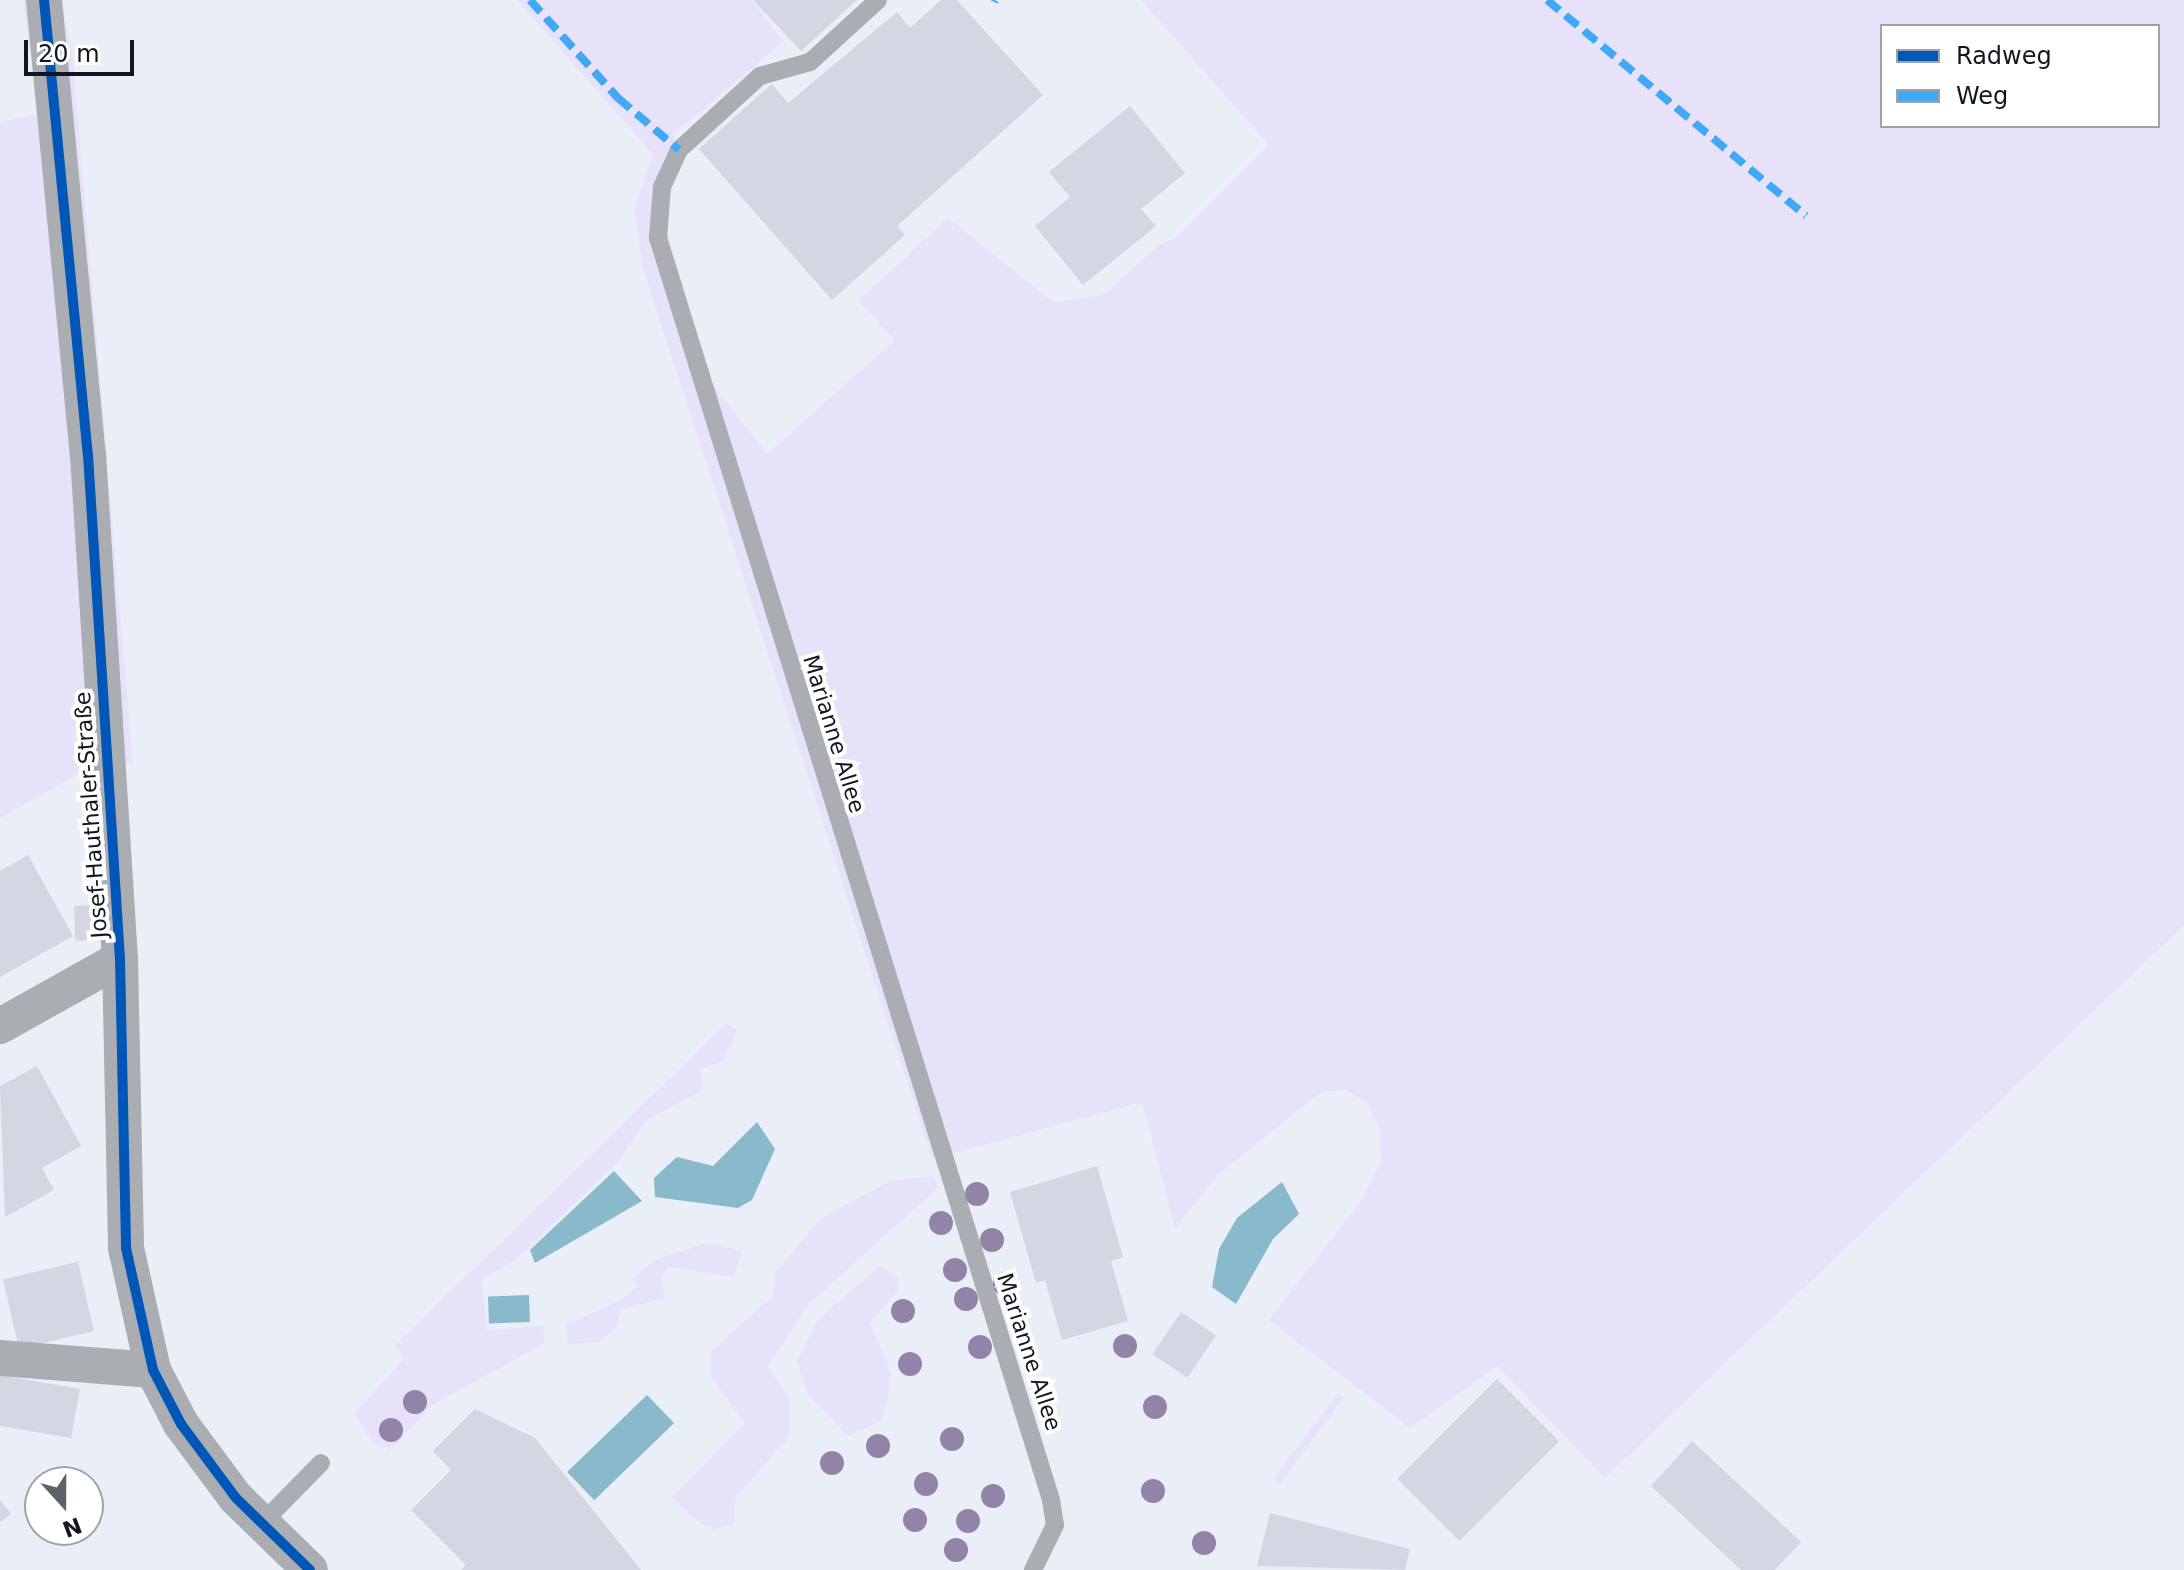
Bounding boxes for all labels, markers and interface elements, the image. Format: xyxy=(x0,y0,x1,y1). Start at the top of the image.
scale bar xyxy=(28,24,138,74)
legend xyxy=(1880,24,2160,128)
text: 20 m xyxy=(38,40,100,68)
text: Radweg xyxy=(1956,42,2052,70)
text: Weg xyxy=(1956,82,2008,110)
street label: Marianne Allee xyxy=(797,652,871,816)
street label: Josef-Hauthaler-Straße xyxy=(69,691,113,939)
street label: Marianne Allee xyxy=(991,1270,1067,1434)
north arrow xyxy=(24,1466,104,1546)
text: N xyxy=(59,1512,85,1542)

